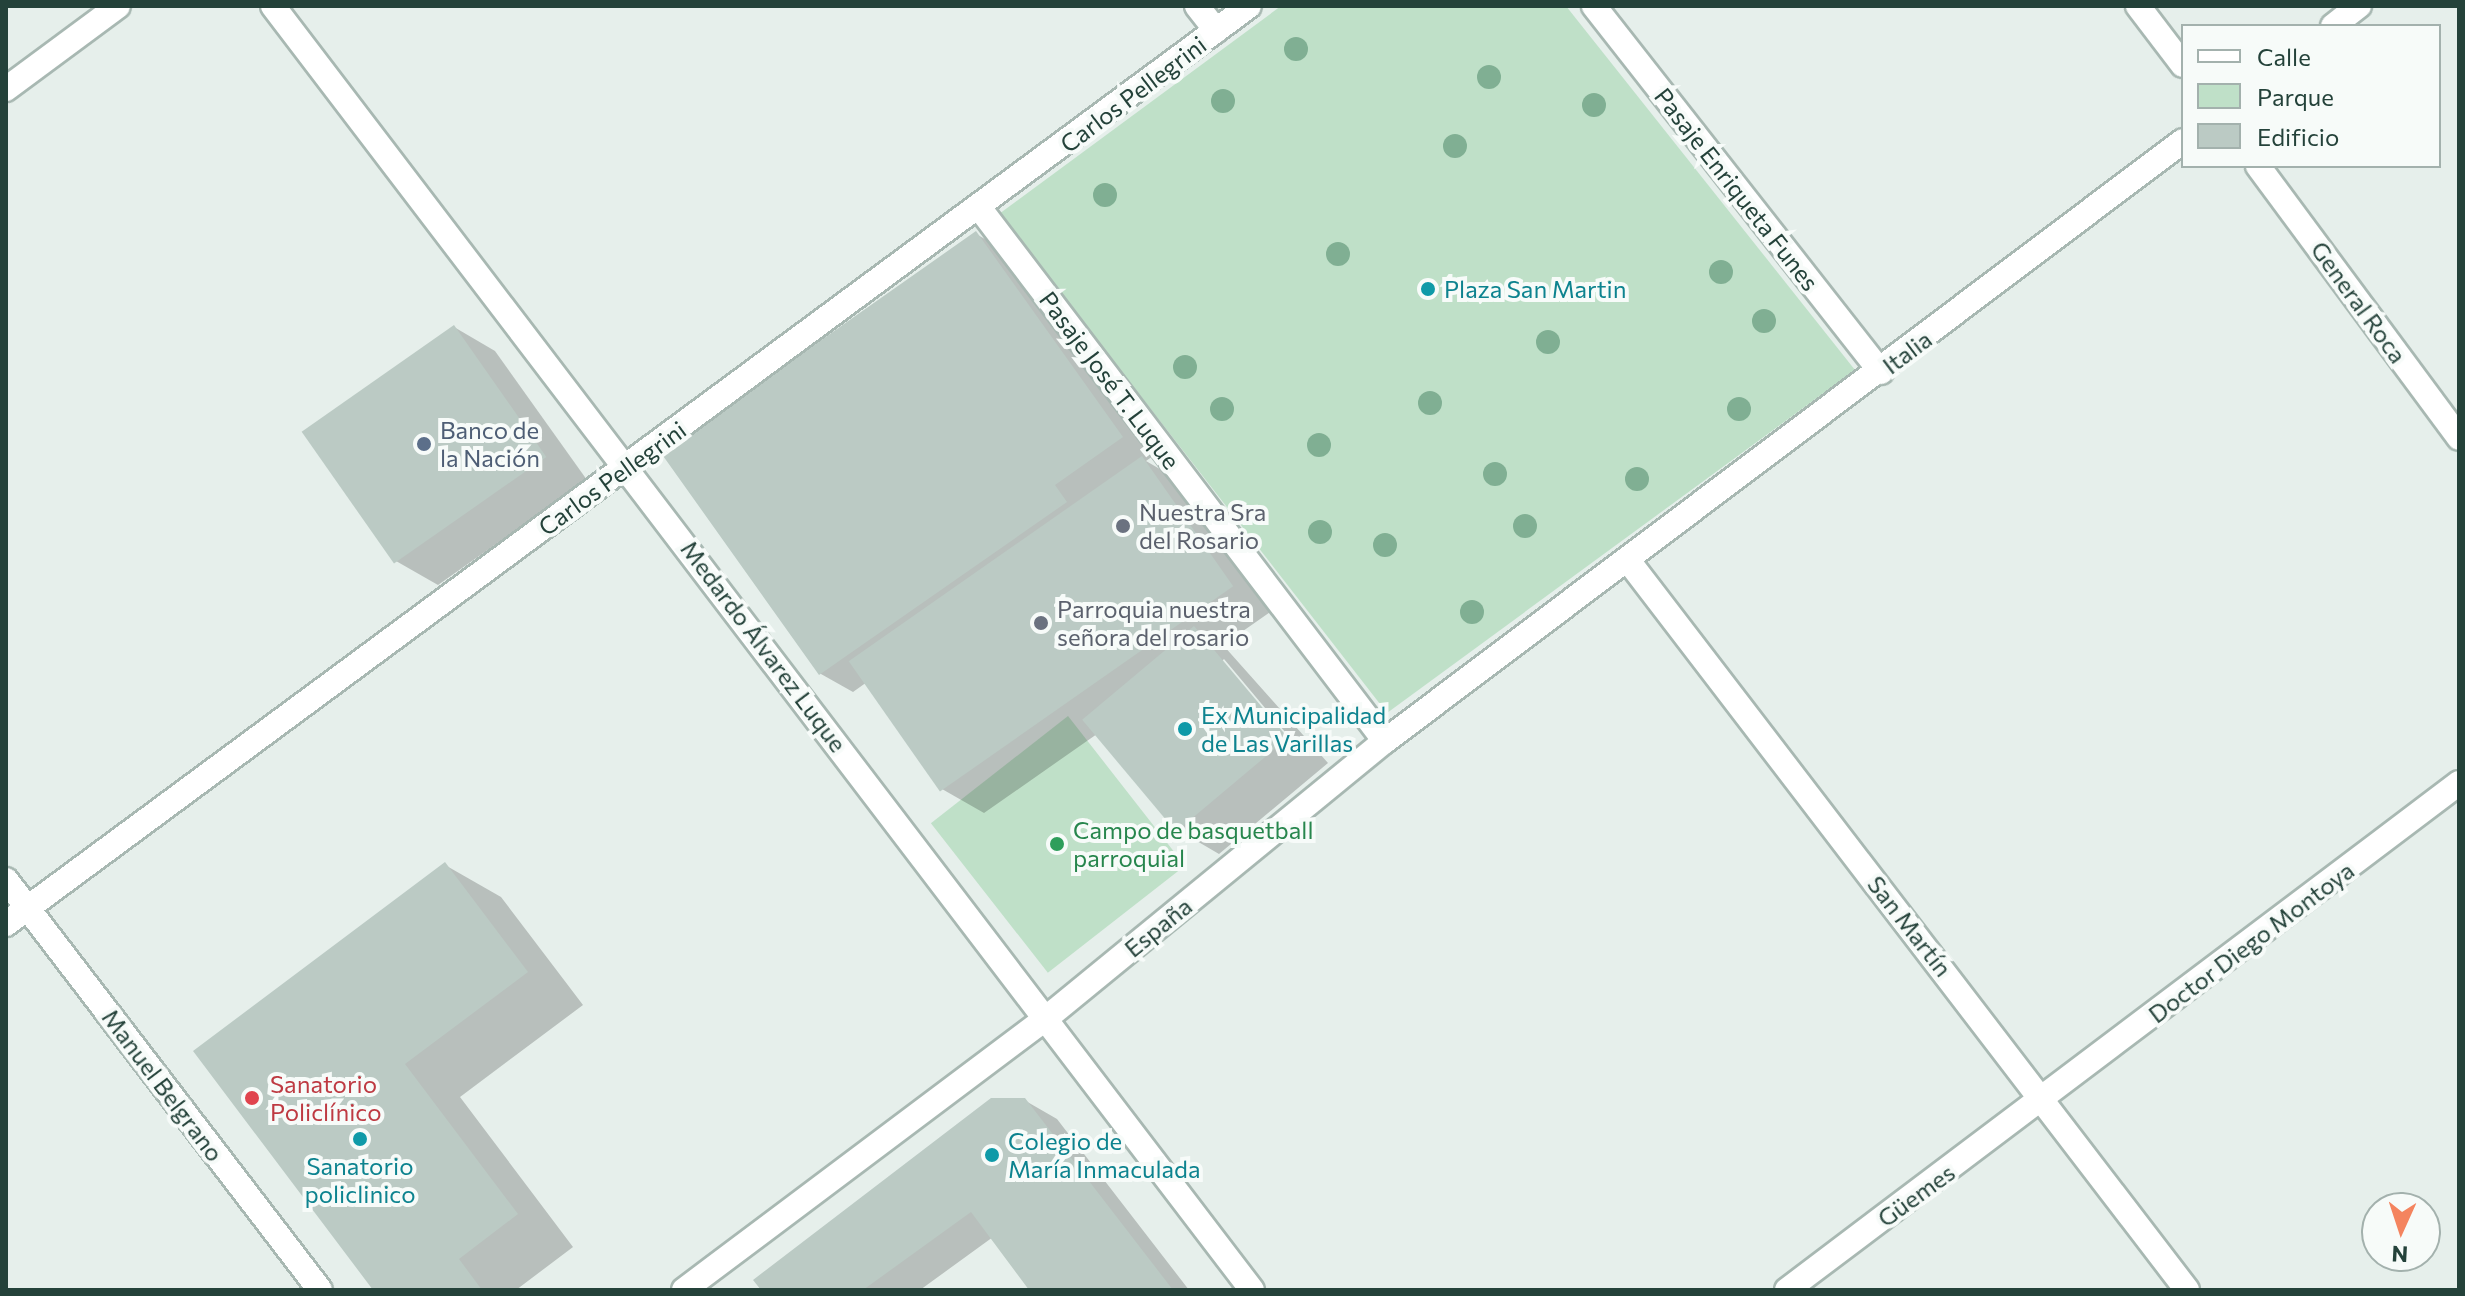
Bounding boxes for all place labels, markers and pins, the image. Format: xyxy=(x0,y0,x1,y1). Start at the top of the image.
place label: Plaza San Martin xyxy=(1444,275,1626,303)
marker: Plaza San Martin xyxy=(1419,280,1437,298)
place label: Banco de la Nación xyxy=(440,416,540,472)
marker: Banco de la Nación xyxy=(415,435,433,453)
place label: Nuestra Sra del Rosario xyxy=(1139,498,1266,554)
marker: Nuestra Sra del Rosario xyxy=(1114,517,1132,535)
place label: Parroquia nuestra señora del rosario xyxy=(1057,595,1251,651)
marker: Parroquia nuestra señora del rosario xyxy=(1032,614,1050,632)
place label: Ex Municipalidad de Las Varillas xyxy=(1201,701,1386,757)
marker: Ex Municipalidad de Las Varillas xyxy=(1176,720,1194,738)
place label: Campo de basquetball parroquial xyxy=(1073,816,1314,872)
marker: Campo de basquetball parroquial xyxy=(1048,835,1066,853)
place label: Sanatorio Policlínico xyxy=(270,1070,382,1126)
marker: Sanatorio Policlínico xyxy=(241,1087,263,1109)
place label: Colegio de María Inmaculada xyxy=(1008,1127,1200,1183)
marker: Sanatorio policlinico xyxy=(351,1130,369,1148)
marker: Colegio de María Inmaculada xyxy=(983,1146,1001,1164)
place label: Sanatorio policlinico xyxy=(304,1152,416,1208)

